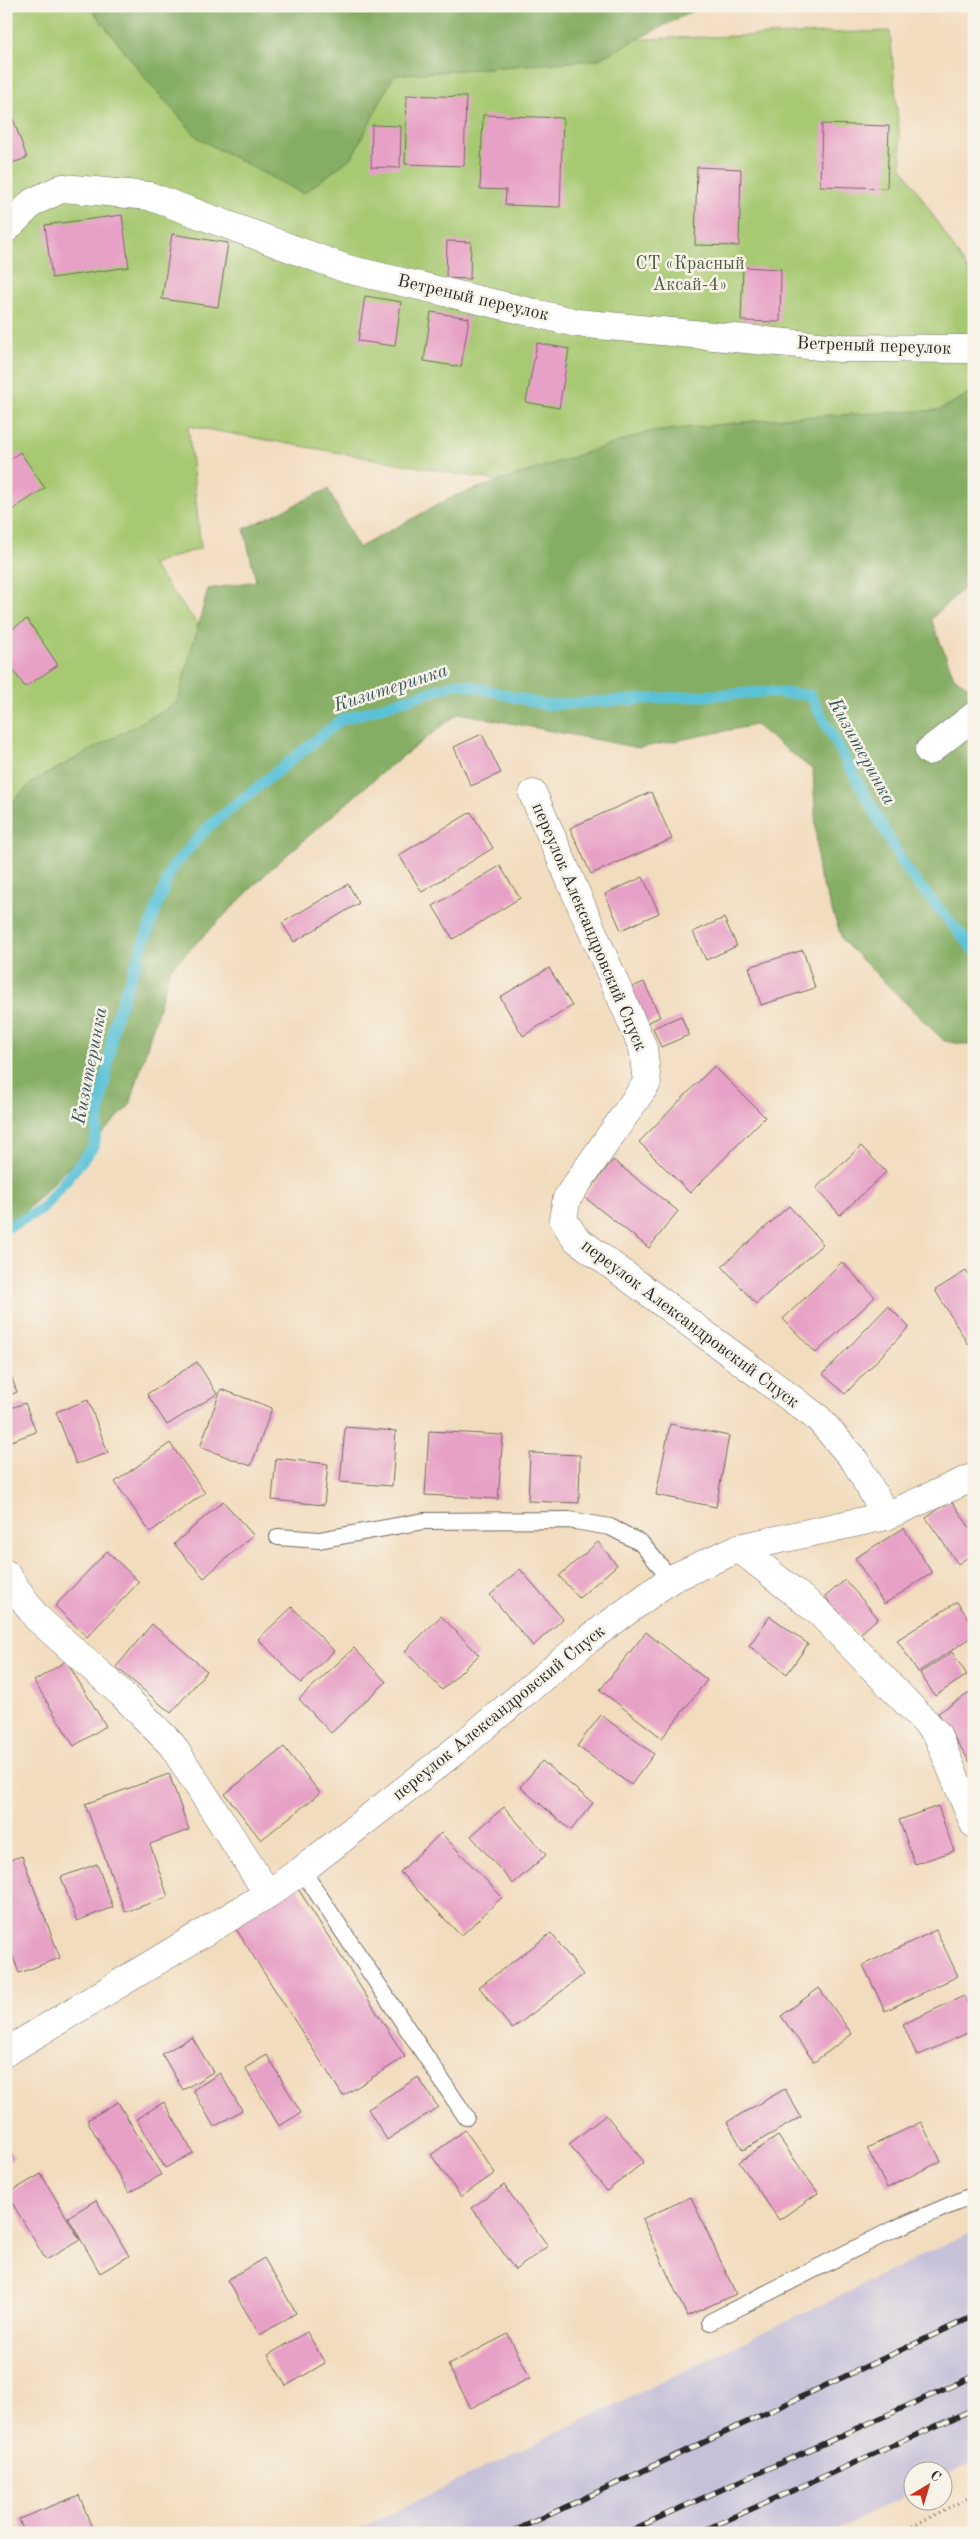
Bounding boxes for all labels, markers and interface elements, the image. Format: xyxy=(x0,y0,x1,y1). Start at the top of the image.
park label: СТ «Красный Аксай-4» xyxy=(635,255,745,294)
street label: Ветреный переулок xyxy=(396,272,550,324)
street label: Ветреный переулок xyxy=(796,334,952,358)
water label: Кизитеринка xyxy=(331,662,450,717)
water label: Кизитеринка xyxy=(823,695,898,808)
street label: переулок Александровский Спуск xyxy=(528,800,650,1054)
water label: Кизитеринка xyxy=(70,1006,112,1127)
street label: переулок Александровский Спуск xyxy=(578,1236,802,1412)
street label: переулок Александровский Спуск xyxy=(389,1622,609,1804)
north arrow xyxy=(902,2462,952,2512)
text: С xyxy=(927,2468,943,2485)

